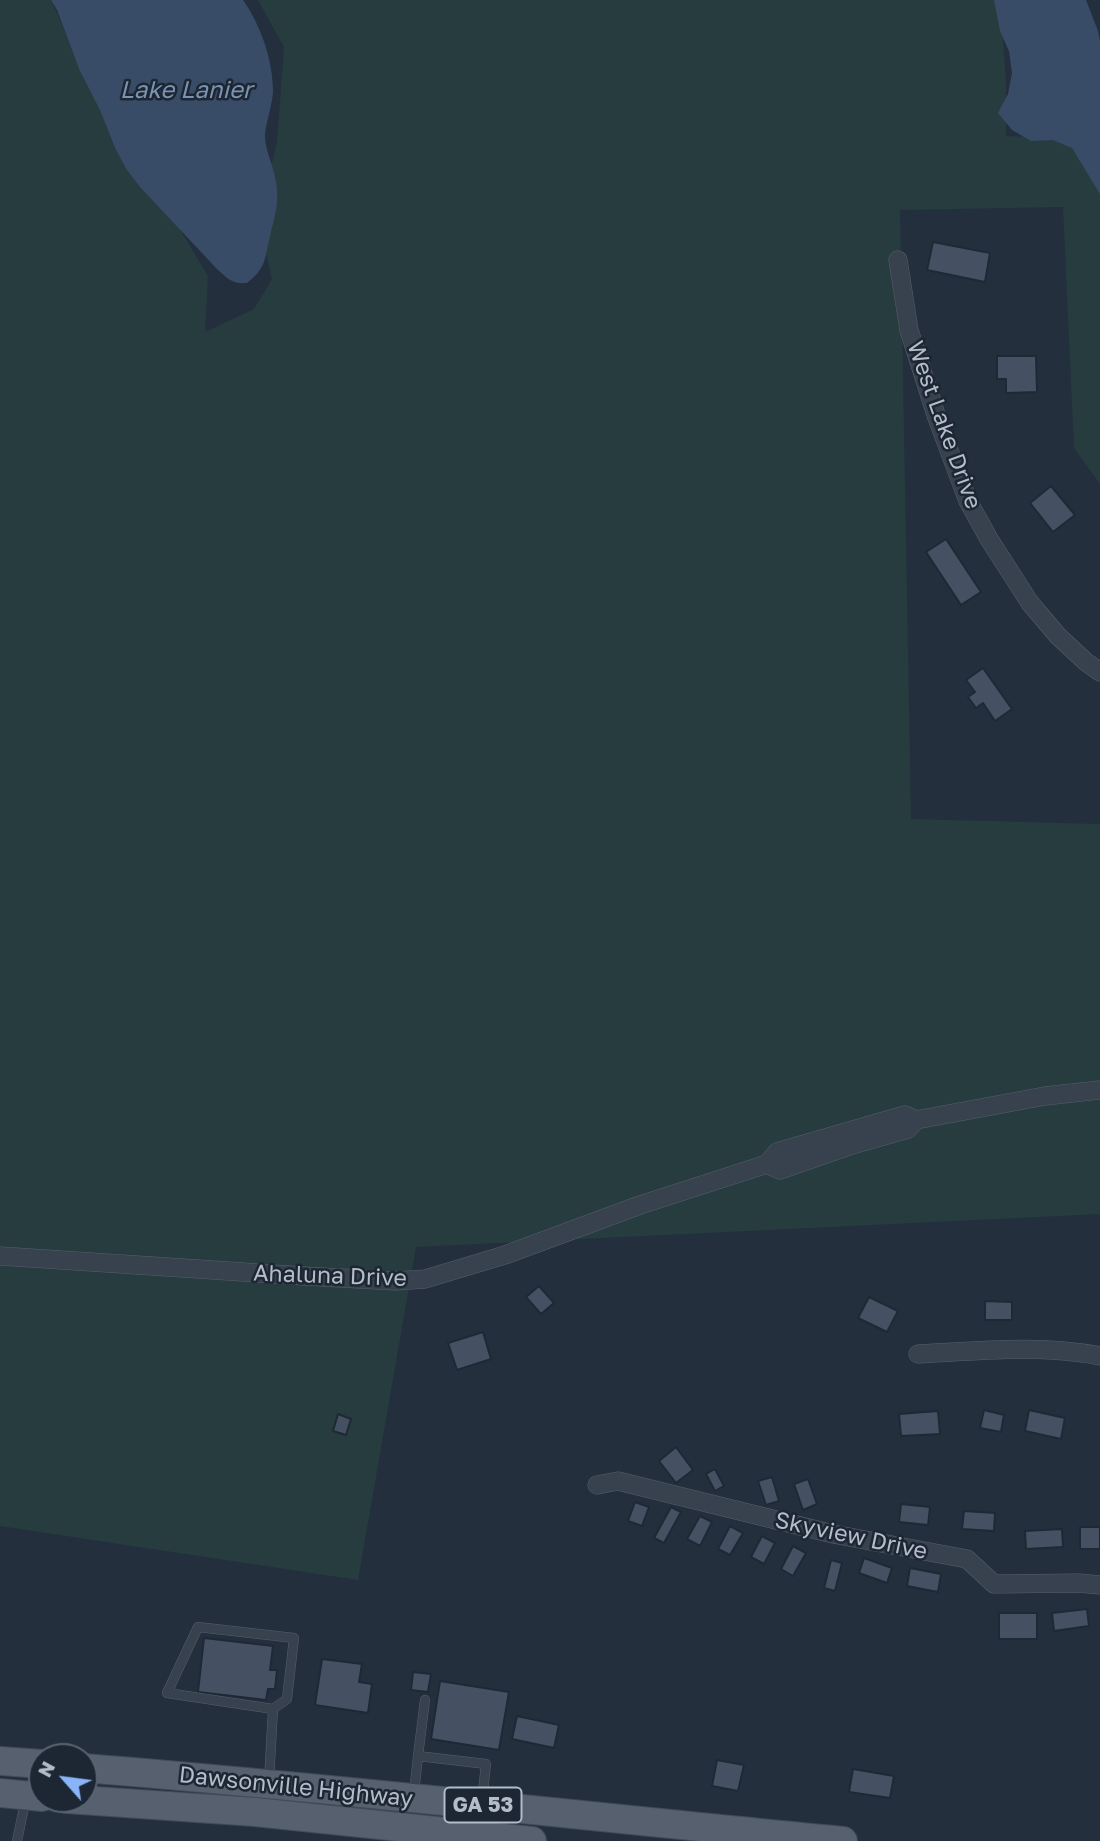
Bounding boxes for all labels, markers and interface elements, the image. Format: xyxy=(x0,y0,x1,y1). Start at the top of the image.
water label: Lake Lanier xyxy=(120,76,252,104)
street label: West Lake Drive xyxy=(901,337,987,513)
street label: Ahaluna Drive xyxy=(253,1260,407,1292)
street label: Skyview Drive xyxy=(772,1506,930,1566)
north arrow xyxy=(28,1743,98,1813)
text: N xyxy=(32,1757,59,1781)
street label: Dawsonville Highway xyxy=(178,1761,414,1813)
road number: GA 53 xyxy=(444,1787,522,1822)

